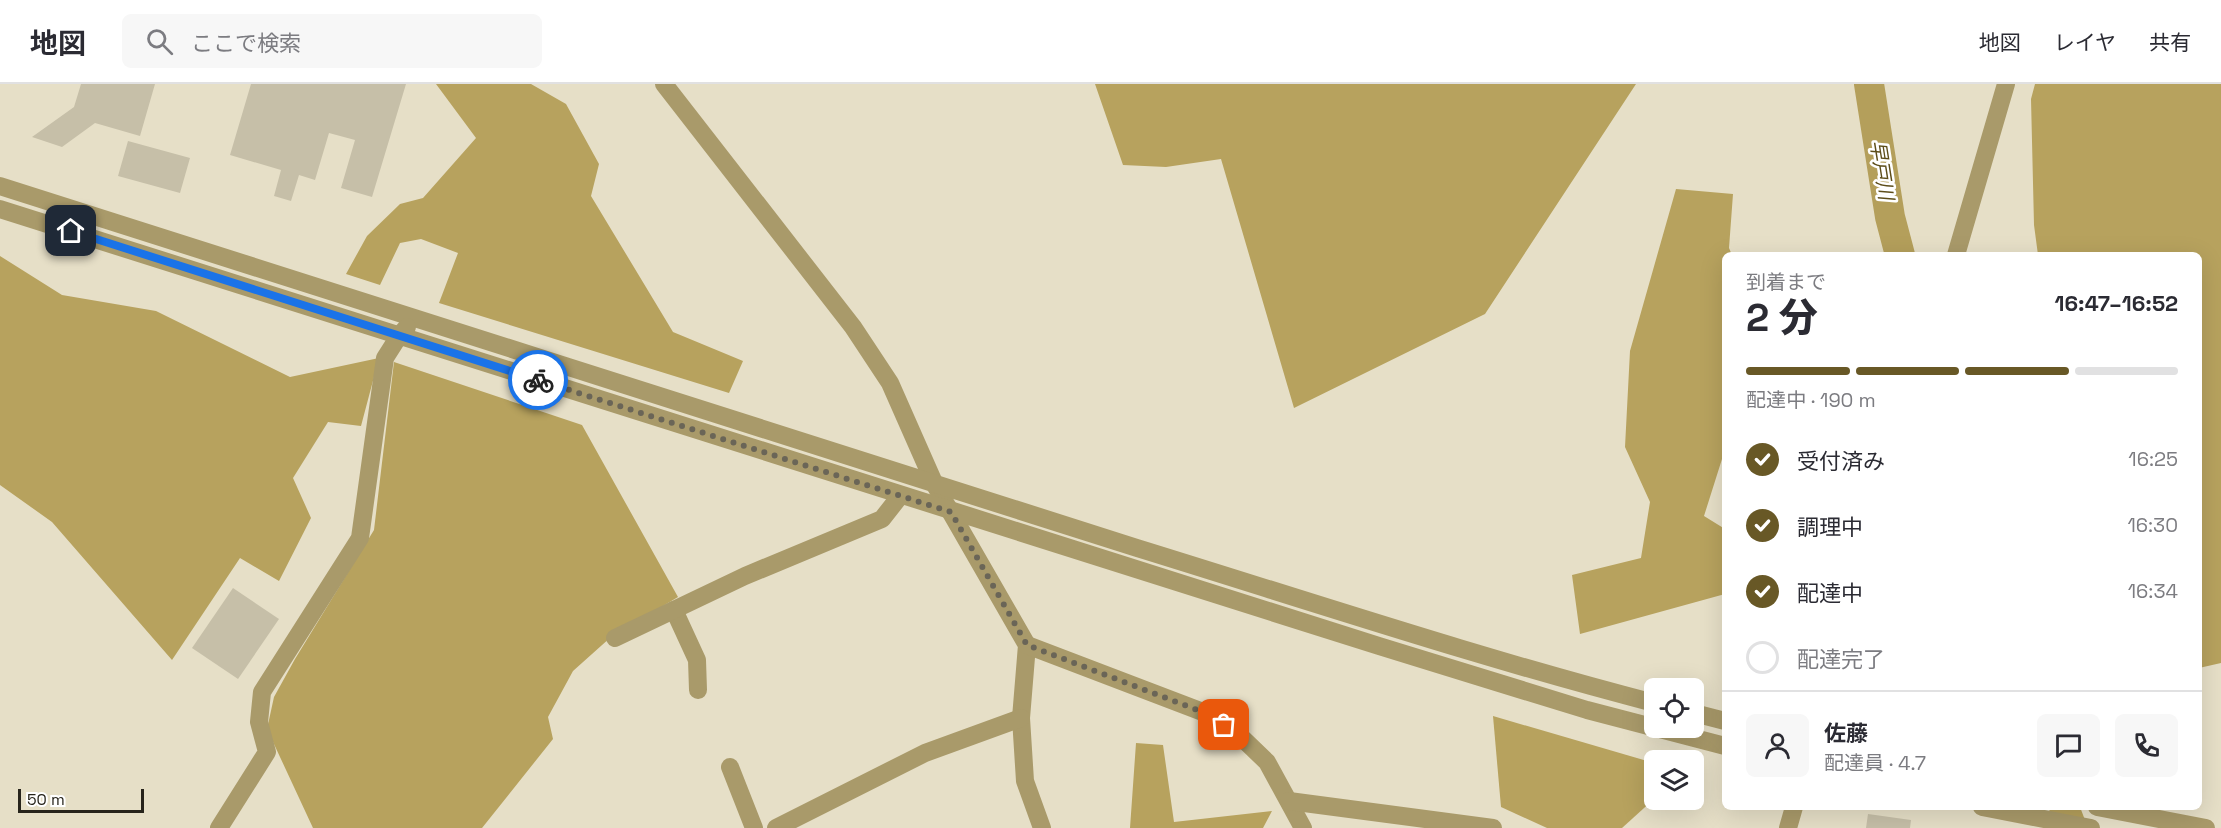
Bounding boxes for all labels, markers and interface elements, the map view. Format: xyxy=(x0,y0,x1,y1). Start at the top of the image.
search box xyxy=(122,14,542,68)
text: 地図 xyxy=(30,25,86,61)
icon: search xyxy=(143,25,176,58)
text: ここで検索 xyxy=(191,29,301,57)
text: 地図 xyxy=(1979,29,2021,56)
text: レイヤ xyxy=(2054,29,2116,56)
text: 共有 xyxy=(2149,29,2191,56)
water label: 早戸川 xyxy=(1864,138,1900,204)
pin xyxy=(45,205,96,256)
icon: home xyxy=(54,214,87,247)
text: 到着まで xyxy=(1746,269,1826,295)
text: 16:47–16:52 xyxy=(2055,289,2178,317)
text: 2 分 xyxy=(1746,293,1818,342)
courier xyxy=(508,350,568,410)
icon: bike xyxy=(522,364,555,397)
text: 配達中 · 190 m xyxy=(1746,387,1876,413)
icon: check xyxy=(1746,443,1779,476)
text: 16:25 xyxy=(2128,446,2178,472)
text: 受付済み xyxy=(1797,447,1885,475)
icon: check xyxy=(1746,509,1779,542)
text: 16:30 xyxy=(2127,512,2178,538)
text: 調理中 xyxy=(1797,513,1863,541)
icon: check xyxy=(1746,575,1779,608)
text: 16:34 xyxy=(2128,578,2178,604)
text: 配達中 xyxy=(1797,579,1863,607)
text: 配達完了 xyxy=(1797,645,1885,673)
map controls xyxy=(1644,678,1704,810)
button: locate xyxy=(1644,678,1704,738)
pin xyxy=(1198,699,1249,750)
icon: bag xyxy=(1207,708,1240,741)
button: person xyxy=(1746,714,1809,777)
button: chat xyxy=(2037,714,2100,777)
button: phone xyxy=(2115,714,2178,777)
text: 佐藤 xyxy=(1824,719,1868,747)
button: layers xyxy=(1644,750,1704,810)
text: 配達員 · 4.7 xyxy=(1824,750,1926,776)
scale bar xyxy=(18,786,144,814)
text: 50 m xyxy=(27,789,65,810)

